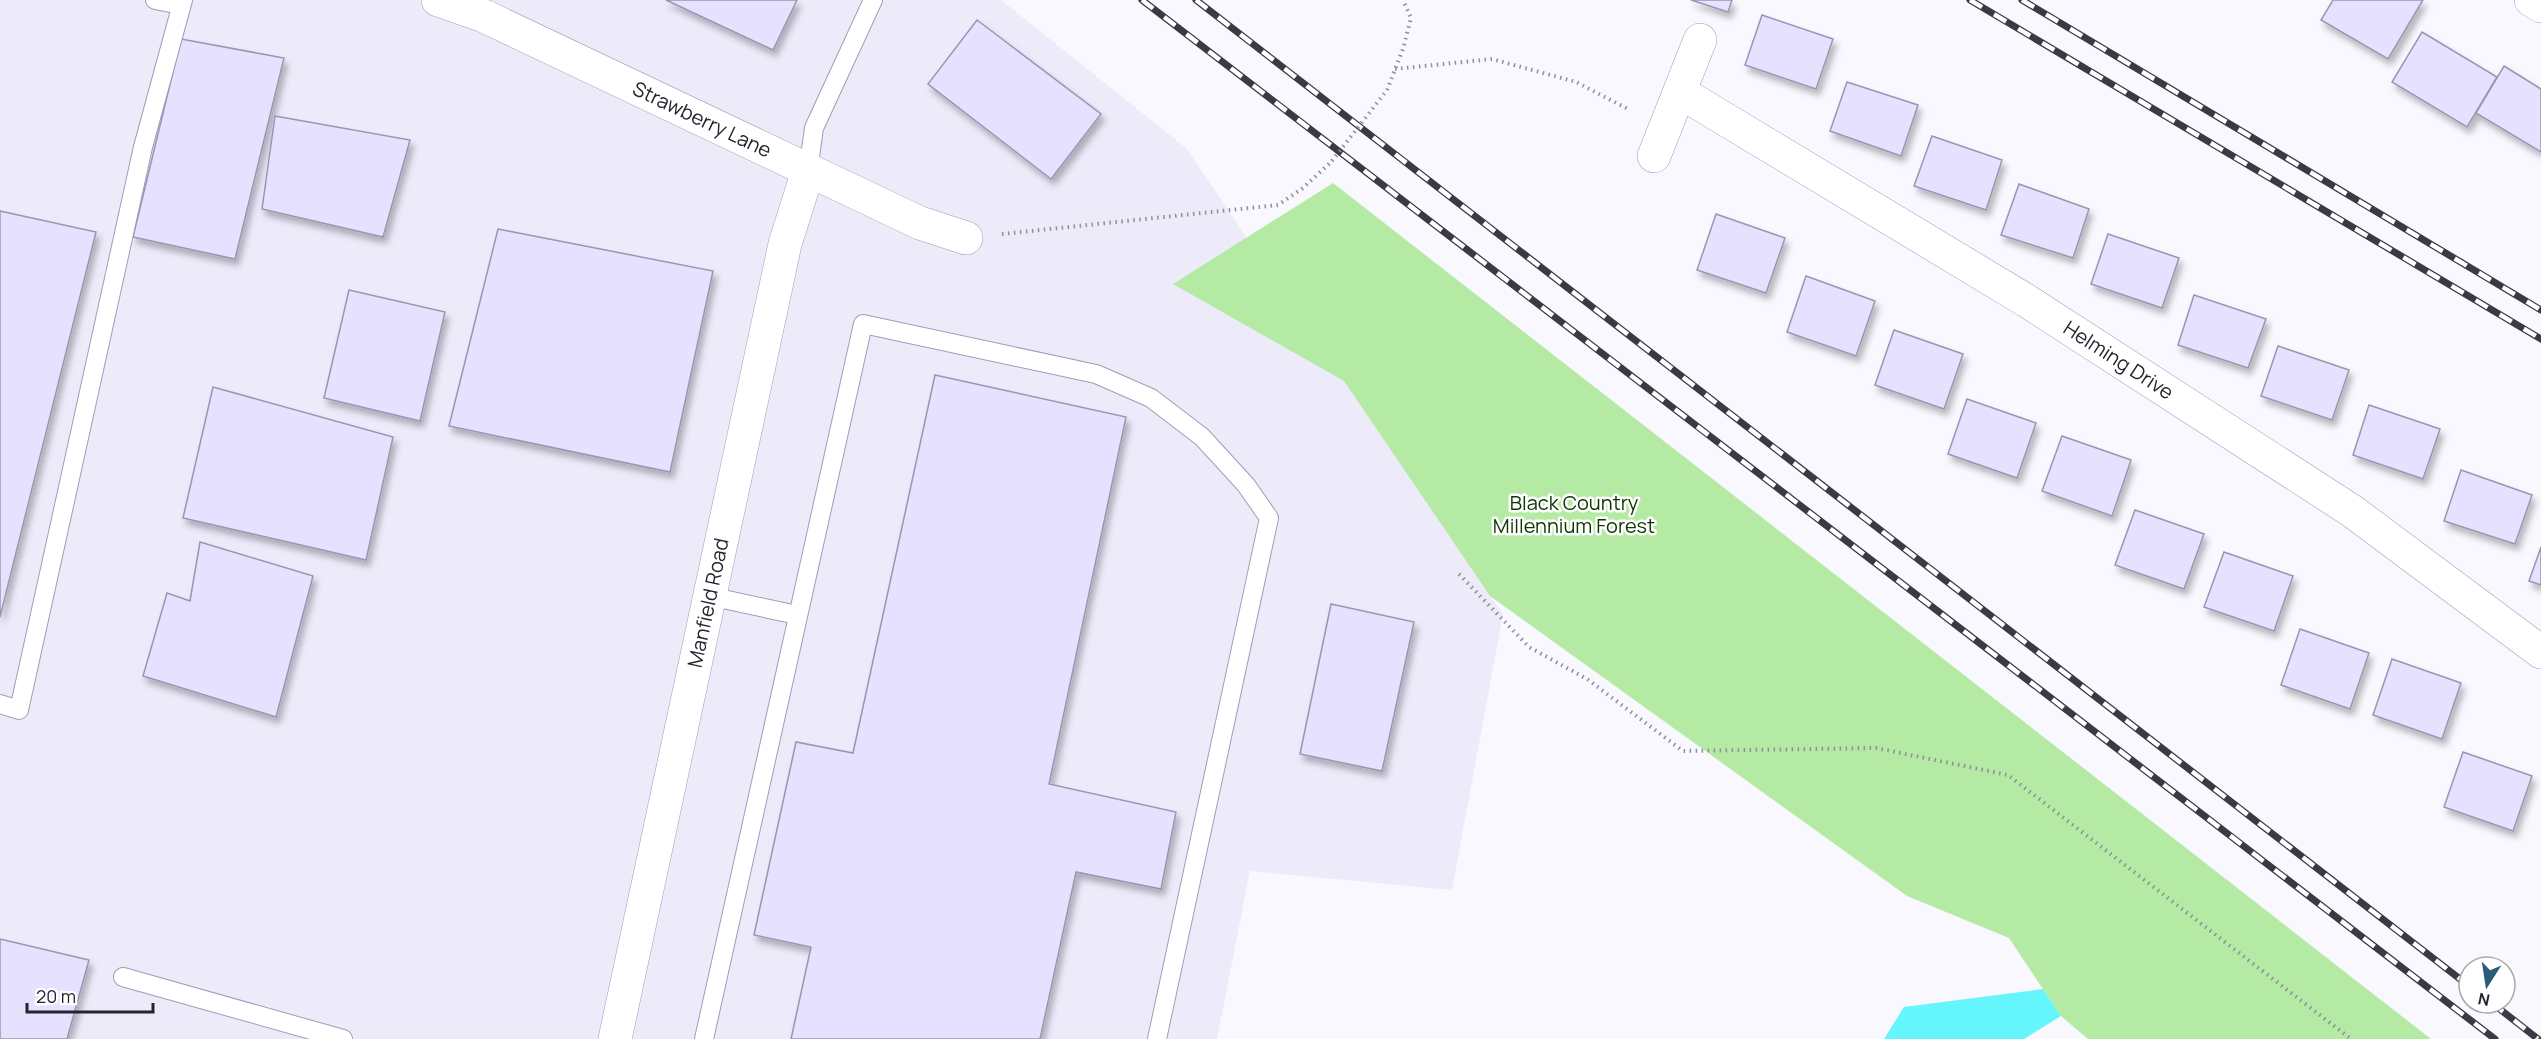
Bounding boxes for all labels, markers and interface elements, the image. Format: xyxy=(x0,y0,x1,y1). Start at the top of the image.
street label: Strawberry Lane xyxy=(628,75,776,164)
street label: Helming Drive xyxy=(2058,314,2179,405)
park label: Black Country Millennium Forest xyxy=(1493,489,1655,539)
street label: Manfield Road xyxy=(681,536,735,670)
north arrow xyxy=(2457,955,2517,1015)
scale bar xyxy=(27,976,153,1014)
text: 20 m xyxy=(36,984,76,1008)
text: N xyxy=(2476,988,2492,1012)

